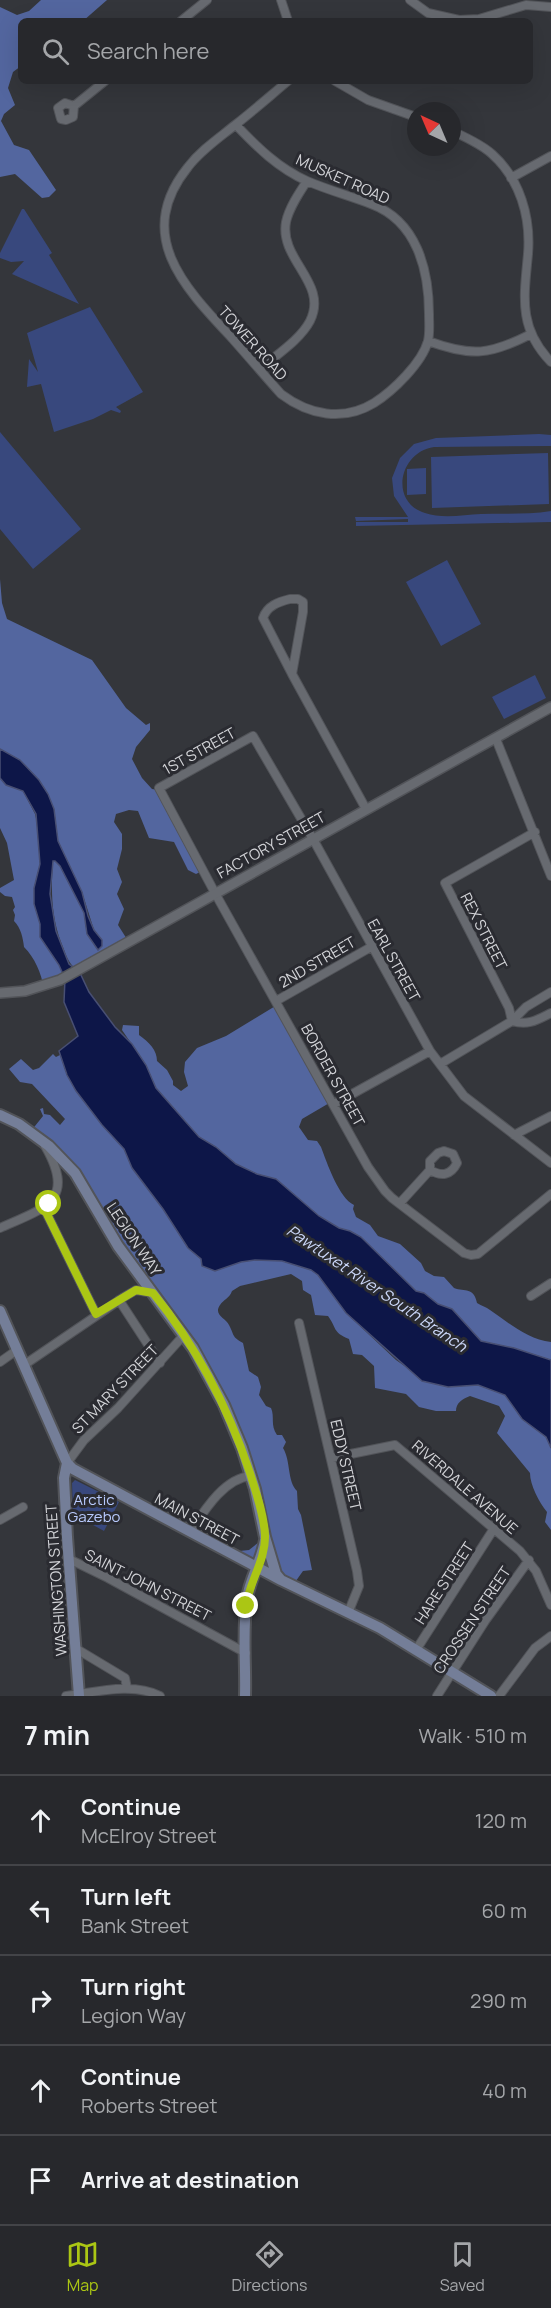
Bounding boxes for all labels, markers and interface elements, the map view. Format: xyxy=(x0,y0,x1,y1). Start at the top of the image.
search box xyxy=(18,18,533,84)
icon: search xyxy=(39,35,72,68)
text: Search here xyxy=(87,36,209,66)
north arrow xyxy=(407,102,461,156)
street label: MUSKET ROAD xyxy=(293,149,393,209)
street label: TOWER ROAD xyxy=(214,301,292,385)
street label: 1ST STREET xyxy=(159,722,239,780)
street label: FACTORY STREET xyxy=(213,806,329,883)
street label: REX STREET xyxy=(456,889,512,973)
street label: EARL STREET xyxy=(363,915,425,1005)
street label: 2ND STREET xyxy=(275,931,359,992)
street label: BORDER STREET xyxy=(296,1020,370,1130)
route start xyxy=(35,1190,61,1216)
street label: LEGION WAY xyxy=(102,1198,167,1280)
water label: Pawtuxet River South Branch xyxy=(283,1219,472,1357)
street label: ST MARY STREET xyxy=(67,1340,163,1438)
street label: EDDY STREET xyxy=(325,1417,367,1513)
street label: RIVERDALE AVENUE xyxy=(408,1435,522,1539)
street label: MAIN STREET xyxy=(151,1488,243,1550)
park label: Arctic Gazebo xyxy=(68,1489,121,1527)
street label: WASHINGTON STREET xyxy=(40,1503,72,1657)
street label: HARE STREET xyxy=(409,1538,479,1628)
street label: SAINT JOHN STREET xyxy=(81,1544,215,1626)
street label: CROSSEN STREET xyxy=(428,1562,516,1678)
route end xyxy=(232,1592,258,1618)
text: 7 min xyxy=(24,1717,90,1753)
text: Walk · 510 m xyxy=(418,1722,527,1749)
text: Continue xyxy=(81,1792,181,1822)
icon: ahead xyxy=(24,1804,57,1837)
text: 120 m xyxy=(475,1807,527,1834)
text: McElroy Street xyxy=(81,1822,217,1849)
text: Turn left xyxy=(81,1882,171,1912)
icon: left xyxy=(24,1894,57,1927)
text: 60 m xyxy=(481,1897,527,1924)
text: Bank Street xyxy=(81,1912,189,1939)
text: Turn right xyxy=(81,1972,186,2002)
icon: right xyxy=(24,1984,57,2017)
text: 290 m xyxy=(470,1987,527,2014)
text: Legion Way xyxy=(81,2002,186,2029)
text: Continue xyxy=(81,2062,181,2092)
icon: ahead xyxy=(24,2074,57,2107)
text: 40 m xyxy=(482,2077,527,2104)
text: Roberts Street xyxy=(81,2092,217,2119)
icon: arrive xyxy=(24,2164,57,2197)
text: Arrive at destination xyxy=(81,2165,299,2195)
tab: Map xyxy=(66,2238,99,2296)
tab: Directions xyxy=(232,2238,307,2296)
tab: Saved xyxy=(440,2238,485,2296)

